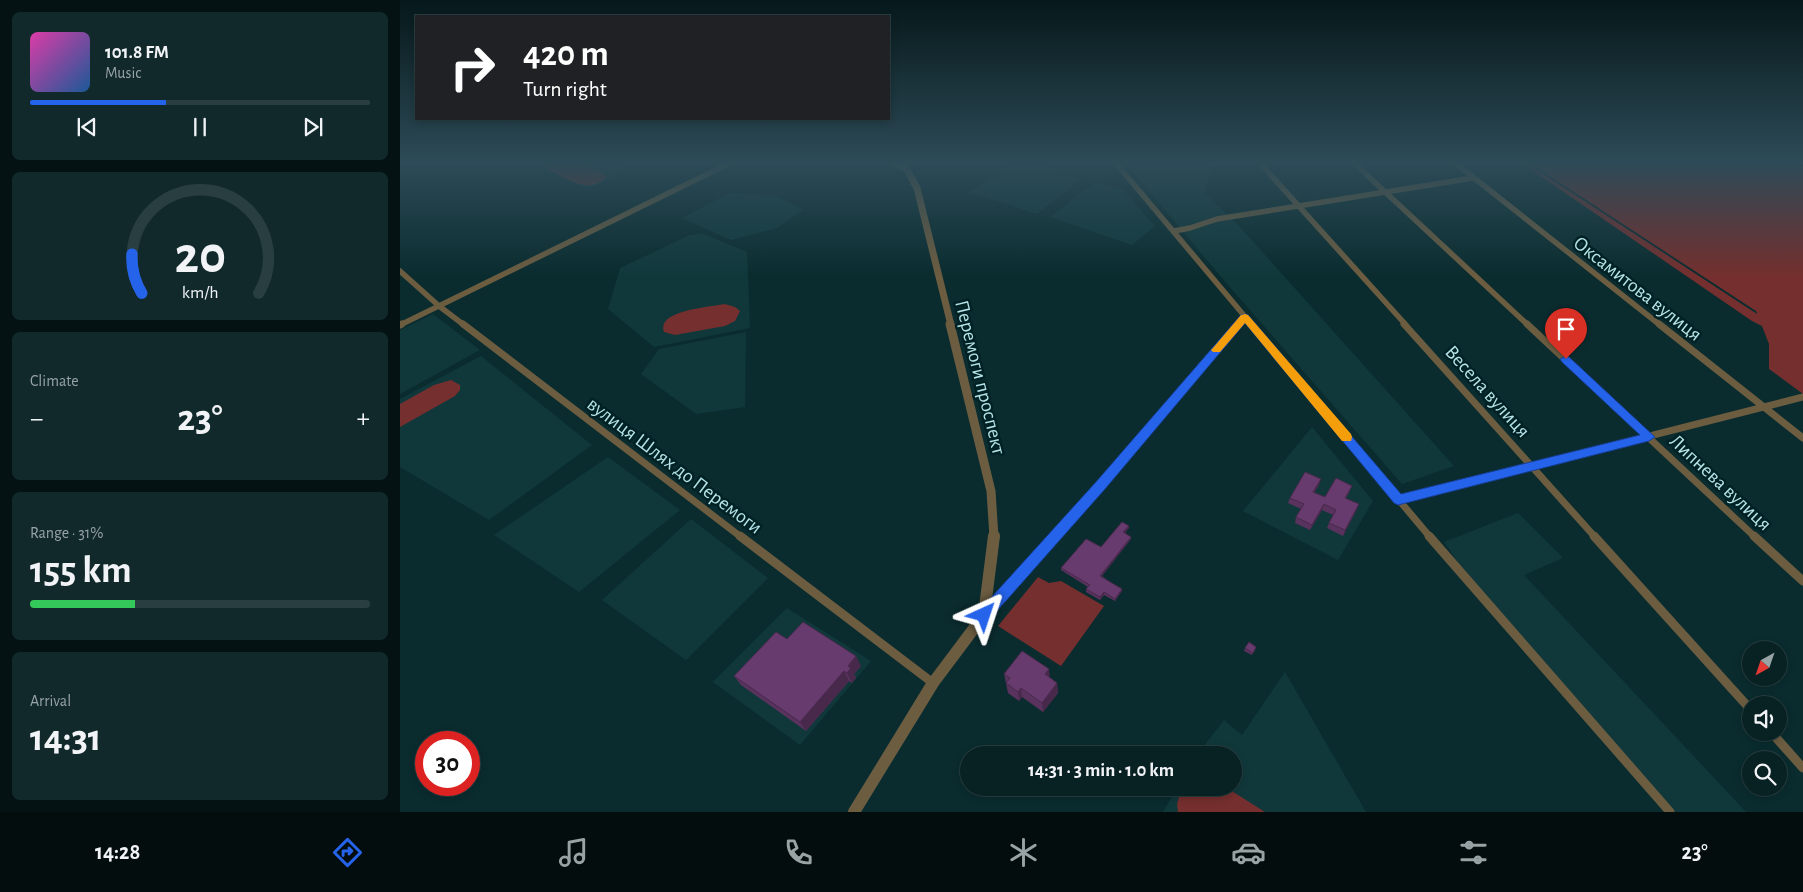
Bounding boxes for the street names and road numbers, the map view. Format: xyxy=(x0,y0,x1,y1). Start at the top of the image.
street label: Оксамитова вулиця xyxy=(1569,233,1705,345)
street label: Перемоги проспект xyxy=(951,298,1009,457)
street label: Весела вулиця xyxy=(1441,342,1534,442)
street label: вулиця Шлях до Перемоги xyxy=(583,394,766,538)
street label: Липнева вулиця xyxy=(1666,431,1775,535)

